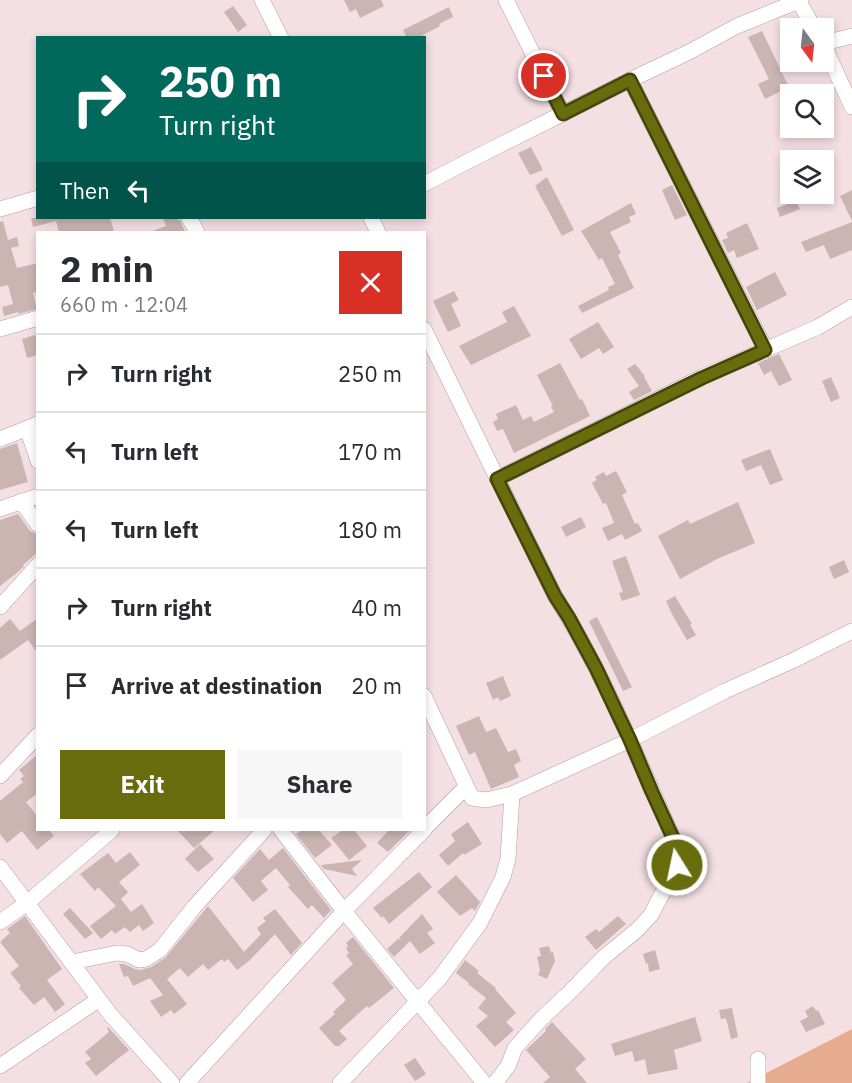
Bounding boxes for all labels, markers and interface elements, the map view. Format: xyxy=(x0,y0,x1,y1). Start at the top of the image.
north arrow xyxy=(780,18,834,72)
map controls xyxy=(780,18,834,204)
pin xyxy=(518,50,569,101)
text: 250 m xyxy=(159,54,282,109)
icon: arrive xyxy=(527,59,560,92)
icon: right xyxy=(60,60,138,138)
button: search xyxy=(780,84,834,138)
text: Turn right xyxy=(159,107,276,142)
button: layers xyxy=(780,150,834,204)
icon: left xyxy=(122,174,155,207)
text: Then xyxy=(60,176,110,205)
text: 2 min xyxy=(60,245,154,292)
button: close xyxy=(339,251,402,314)
text: 660 m · 12:04 xyxy=(60,291,188,318)
icon: right xyxy=(60,357,93,390)
text: Turn right xyxy=(111,359,212,388)
text: 250 m xyxy=(338,359,402,388)
icon: left xyxy=(60,435,93,468)
text: Turn left xyxy=(111,437,199,466)
text: 170 m xyxy=(338,437,402,466)
icon: left xyxy=(60,513,93,546)
text: Turn left xyxy=(111,515,199,544)
text: 180 m xyxy=(338,515,402,544)
icon: right xyxy=(60,591,93,624)
text: Turn right xyxy=(111,593,212,622)
text: 40 m xyxy=(351,593,402,622)
icon: arrive xyxy=(60,669,93,702)
text: Arrive at destination xyxy=(111,671,322,700)
text: 20 m xyxy=(351,671,402,700)
button: Exit xyxy=(60,750,225,819)
button: Share xyxy=(237,750,402,819)
position arrow xyxy=(645,833,709,897)

